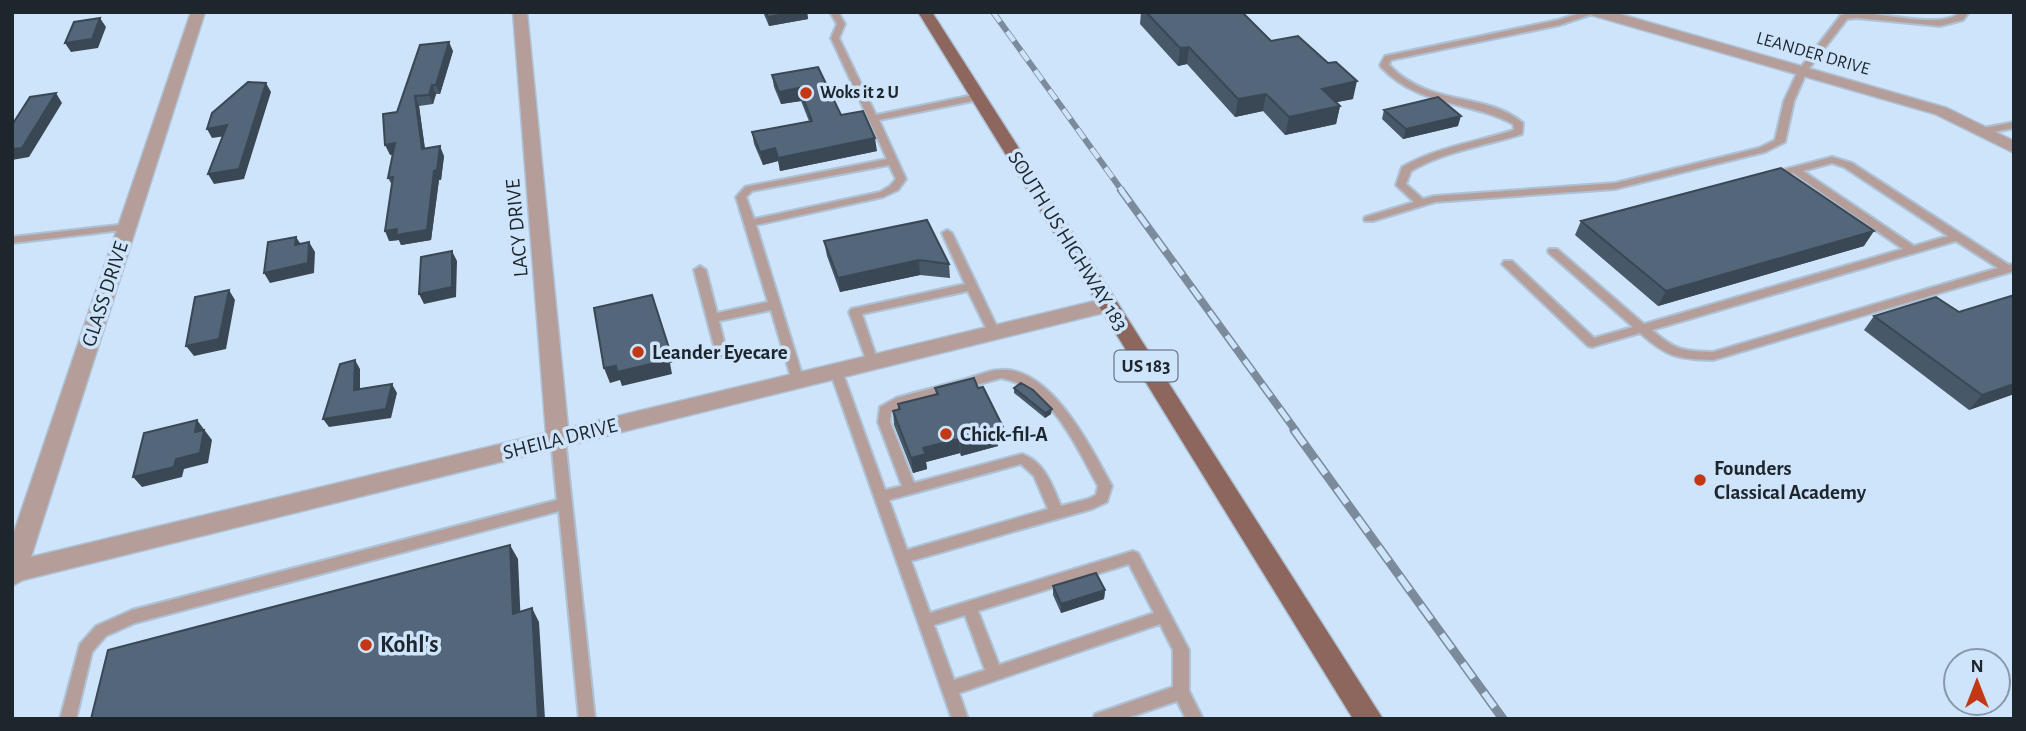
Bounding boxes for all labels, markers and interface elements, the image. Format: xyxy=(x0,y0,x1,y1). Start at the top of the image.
street label: LEANDER DRIVE xyxy=(1754,29,1872,79)
place label: Woks it 2 U xyxy=(820,84,899,102)
marker: Woks it 2 U xyxy=(798,85,814,101)
street label: SOUTH US HIGHWAY 183 xyxy=(1004,148,1132,334)
street label: LACY DRIVE xyxy=(502,178,532,278)
street label: GLASS DRIVE xyxy=(78,239,132,349)
place label: Leander Eyecare xyxy=(652,342,788,363)
marker: Leander Eyecare xyxy=(630,344,646,360)
road number: US 183 xyxy=(1114,350,1178,382)
street label: SHEILA DRIVE xyxy=(501,415,619,463)
place label: Chick-fil-A xyxy=(960,424,1048,445)
marker: Chick-fil-A xyxy=(938,426,954,442)
place label: Founders Classical Academy xyxy=(1714,458,1867,503)
marker: Founders Classical Academy xyxy=(1692,472,1708,488)
place label: Kohl's xyxy=(380,633,438,657)
marker: Kohl's xyxy=(358,637,374,653)
north arrow xyxy=(1942,647,2012,717)
text: N xyxy=(1970,657,1984,676)

